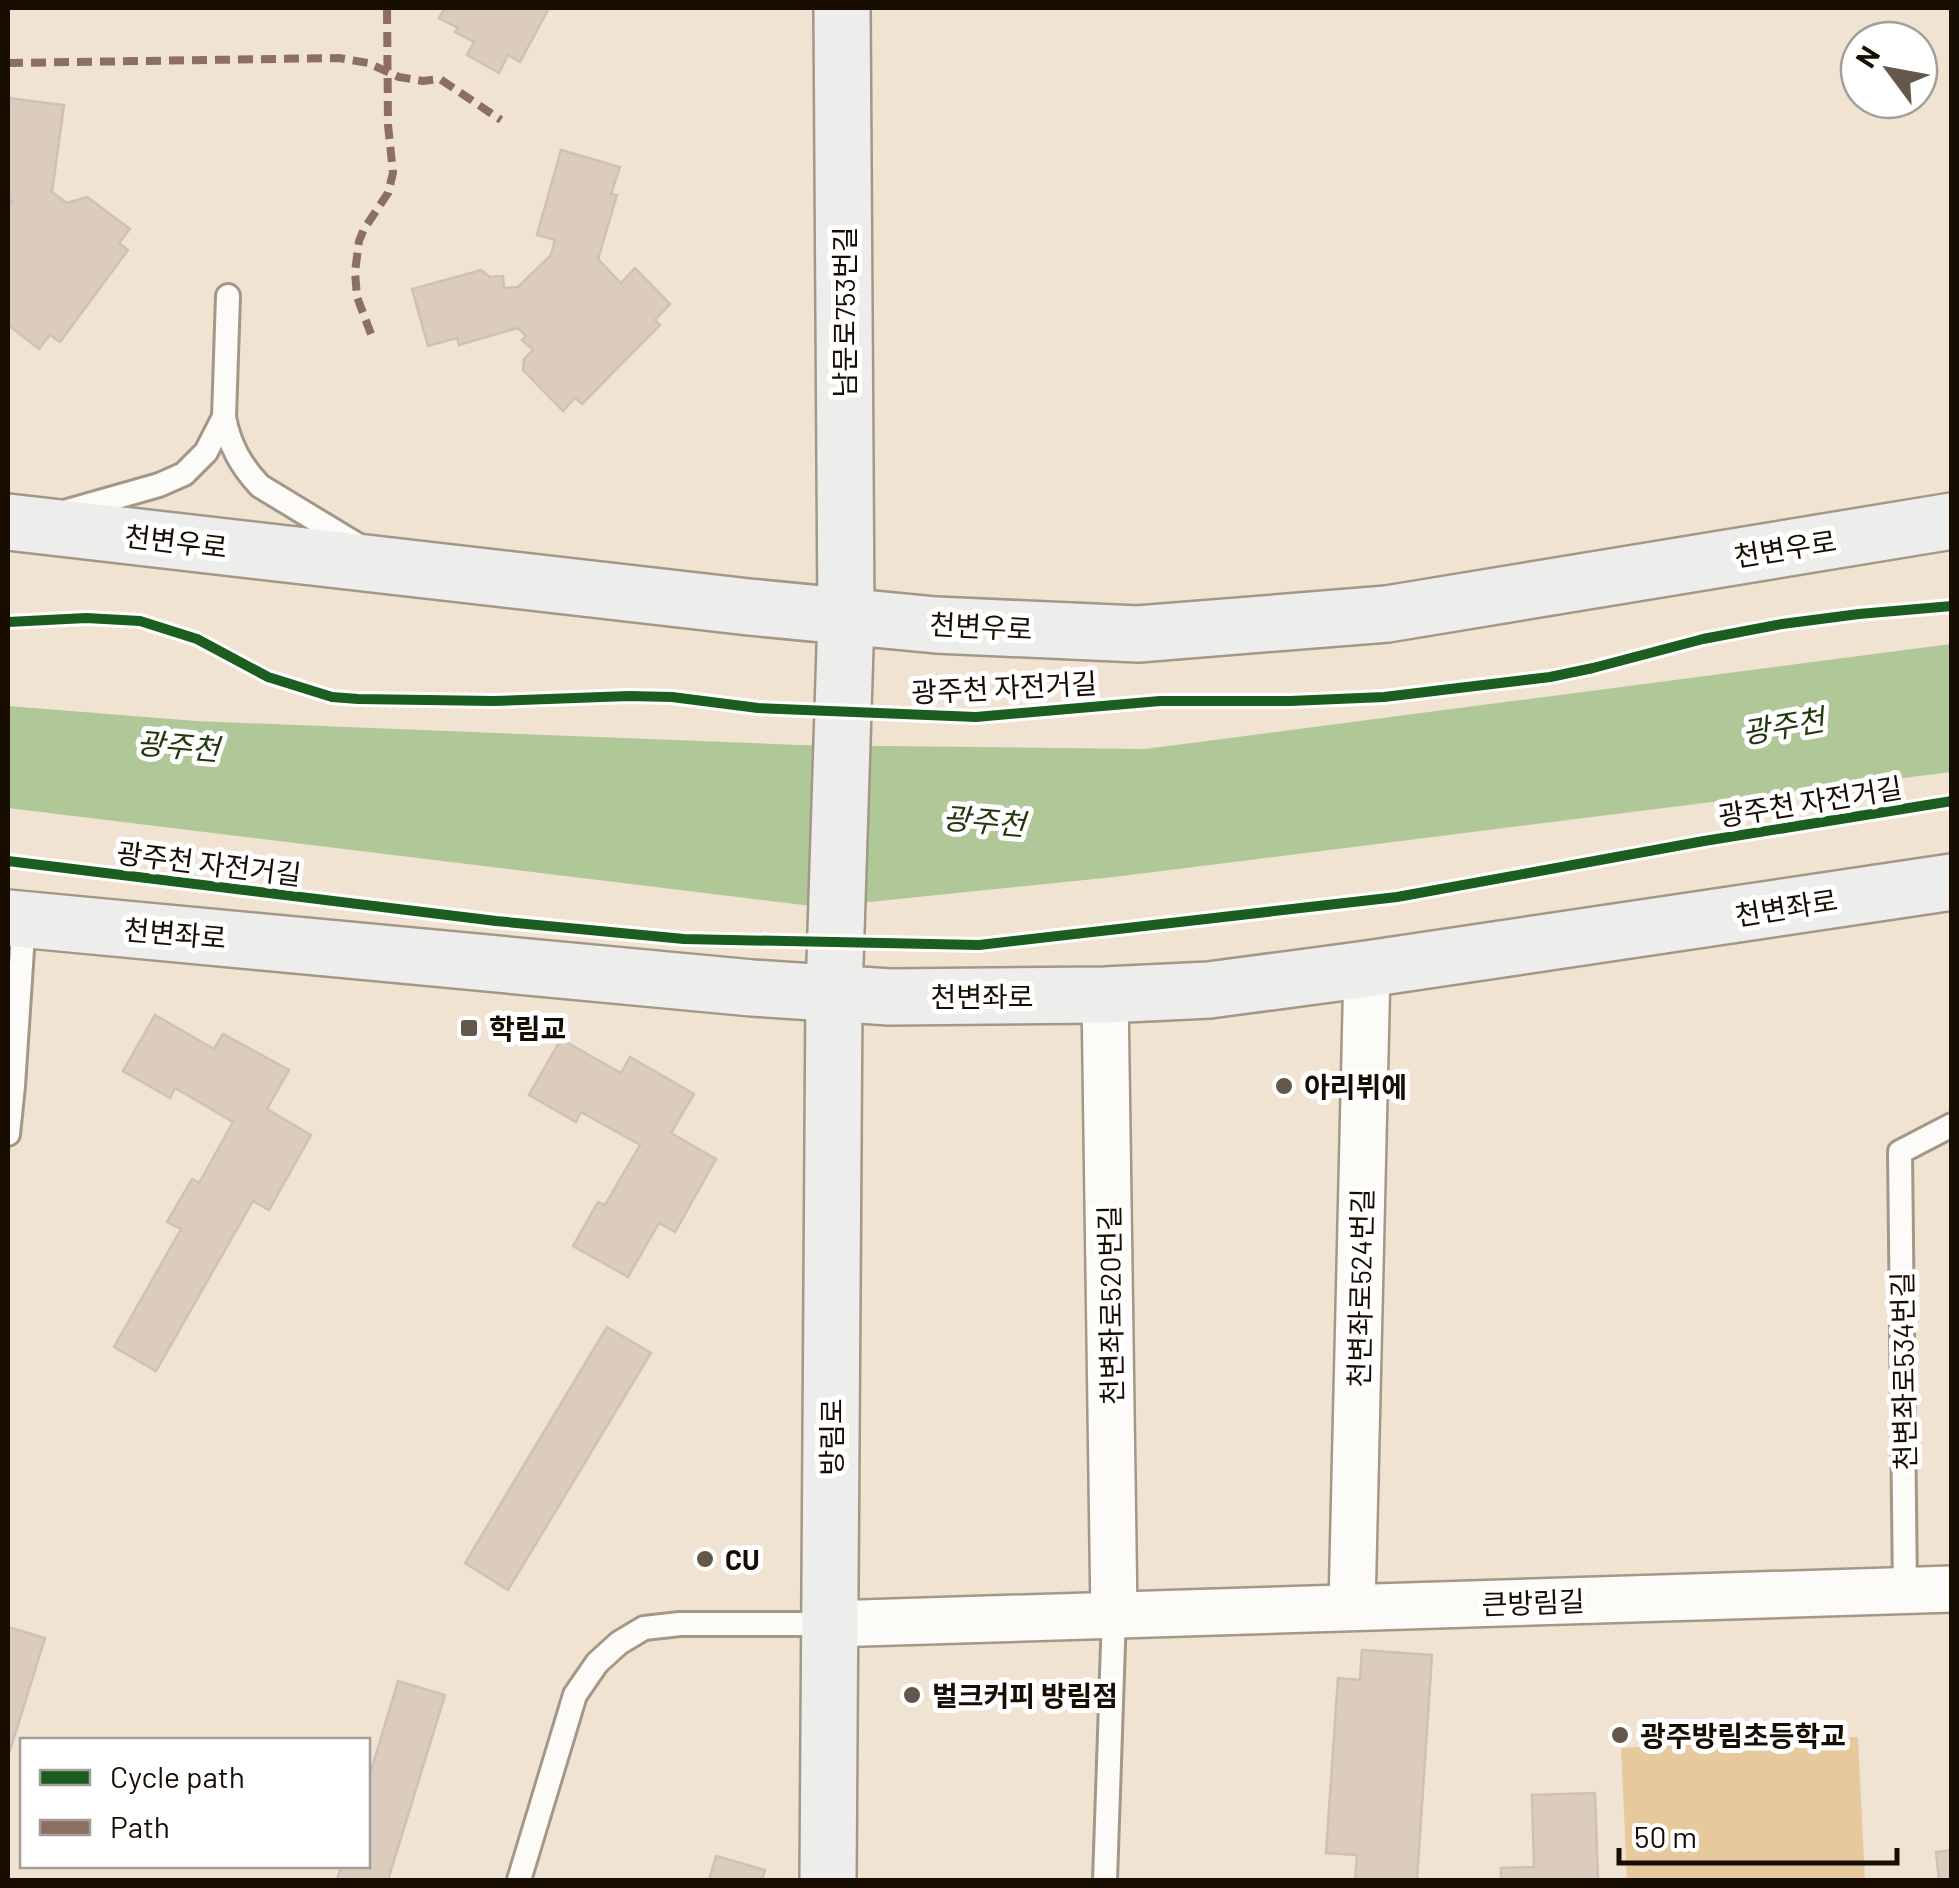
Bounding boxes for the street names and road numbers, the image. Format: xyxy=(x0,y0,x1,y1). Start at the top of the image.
street label: 남문로753번길 xyxy=(827,227,861,397)
street label: 천변우로 xyxy=(123,518,229,564)
street label: 천변우로 xyxy=(1731,523,1839,573)
street label: 천변우로 xyxy=(929,606,1033,646)
street label: 광주천 자전거길 xyxy=(910,665,1098,709)
street label: 광주천 자전거길 xyxy=(1716,770,1904,832)
street label: 광주천 자전거길 xyxy=(115,835,303,891)
street label: 천변좌로 xyxy=(1732,882,1840,932)
street label: 천변좌로 xyxy=(122,912,228,954)
street label: 천변좌로 xyxy=(930,979,1034,1013)
street label: 천변좌로524번길 xyxy=(1341,1188,1379,1388)
street label: 천변좌로520번길 xyxy=(1091,1205,1129,1405)
street label: 천변좌로534번길 xyxy=(1884,1271,1922,1471)
street label: 방림로 xyxy=(814,1398,848,1476)
street label: 큰방림길 xyxy=(1481,1583,1585,1621)

